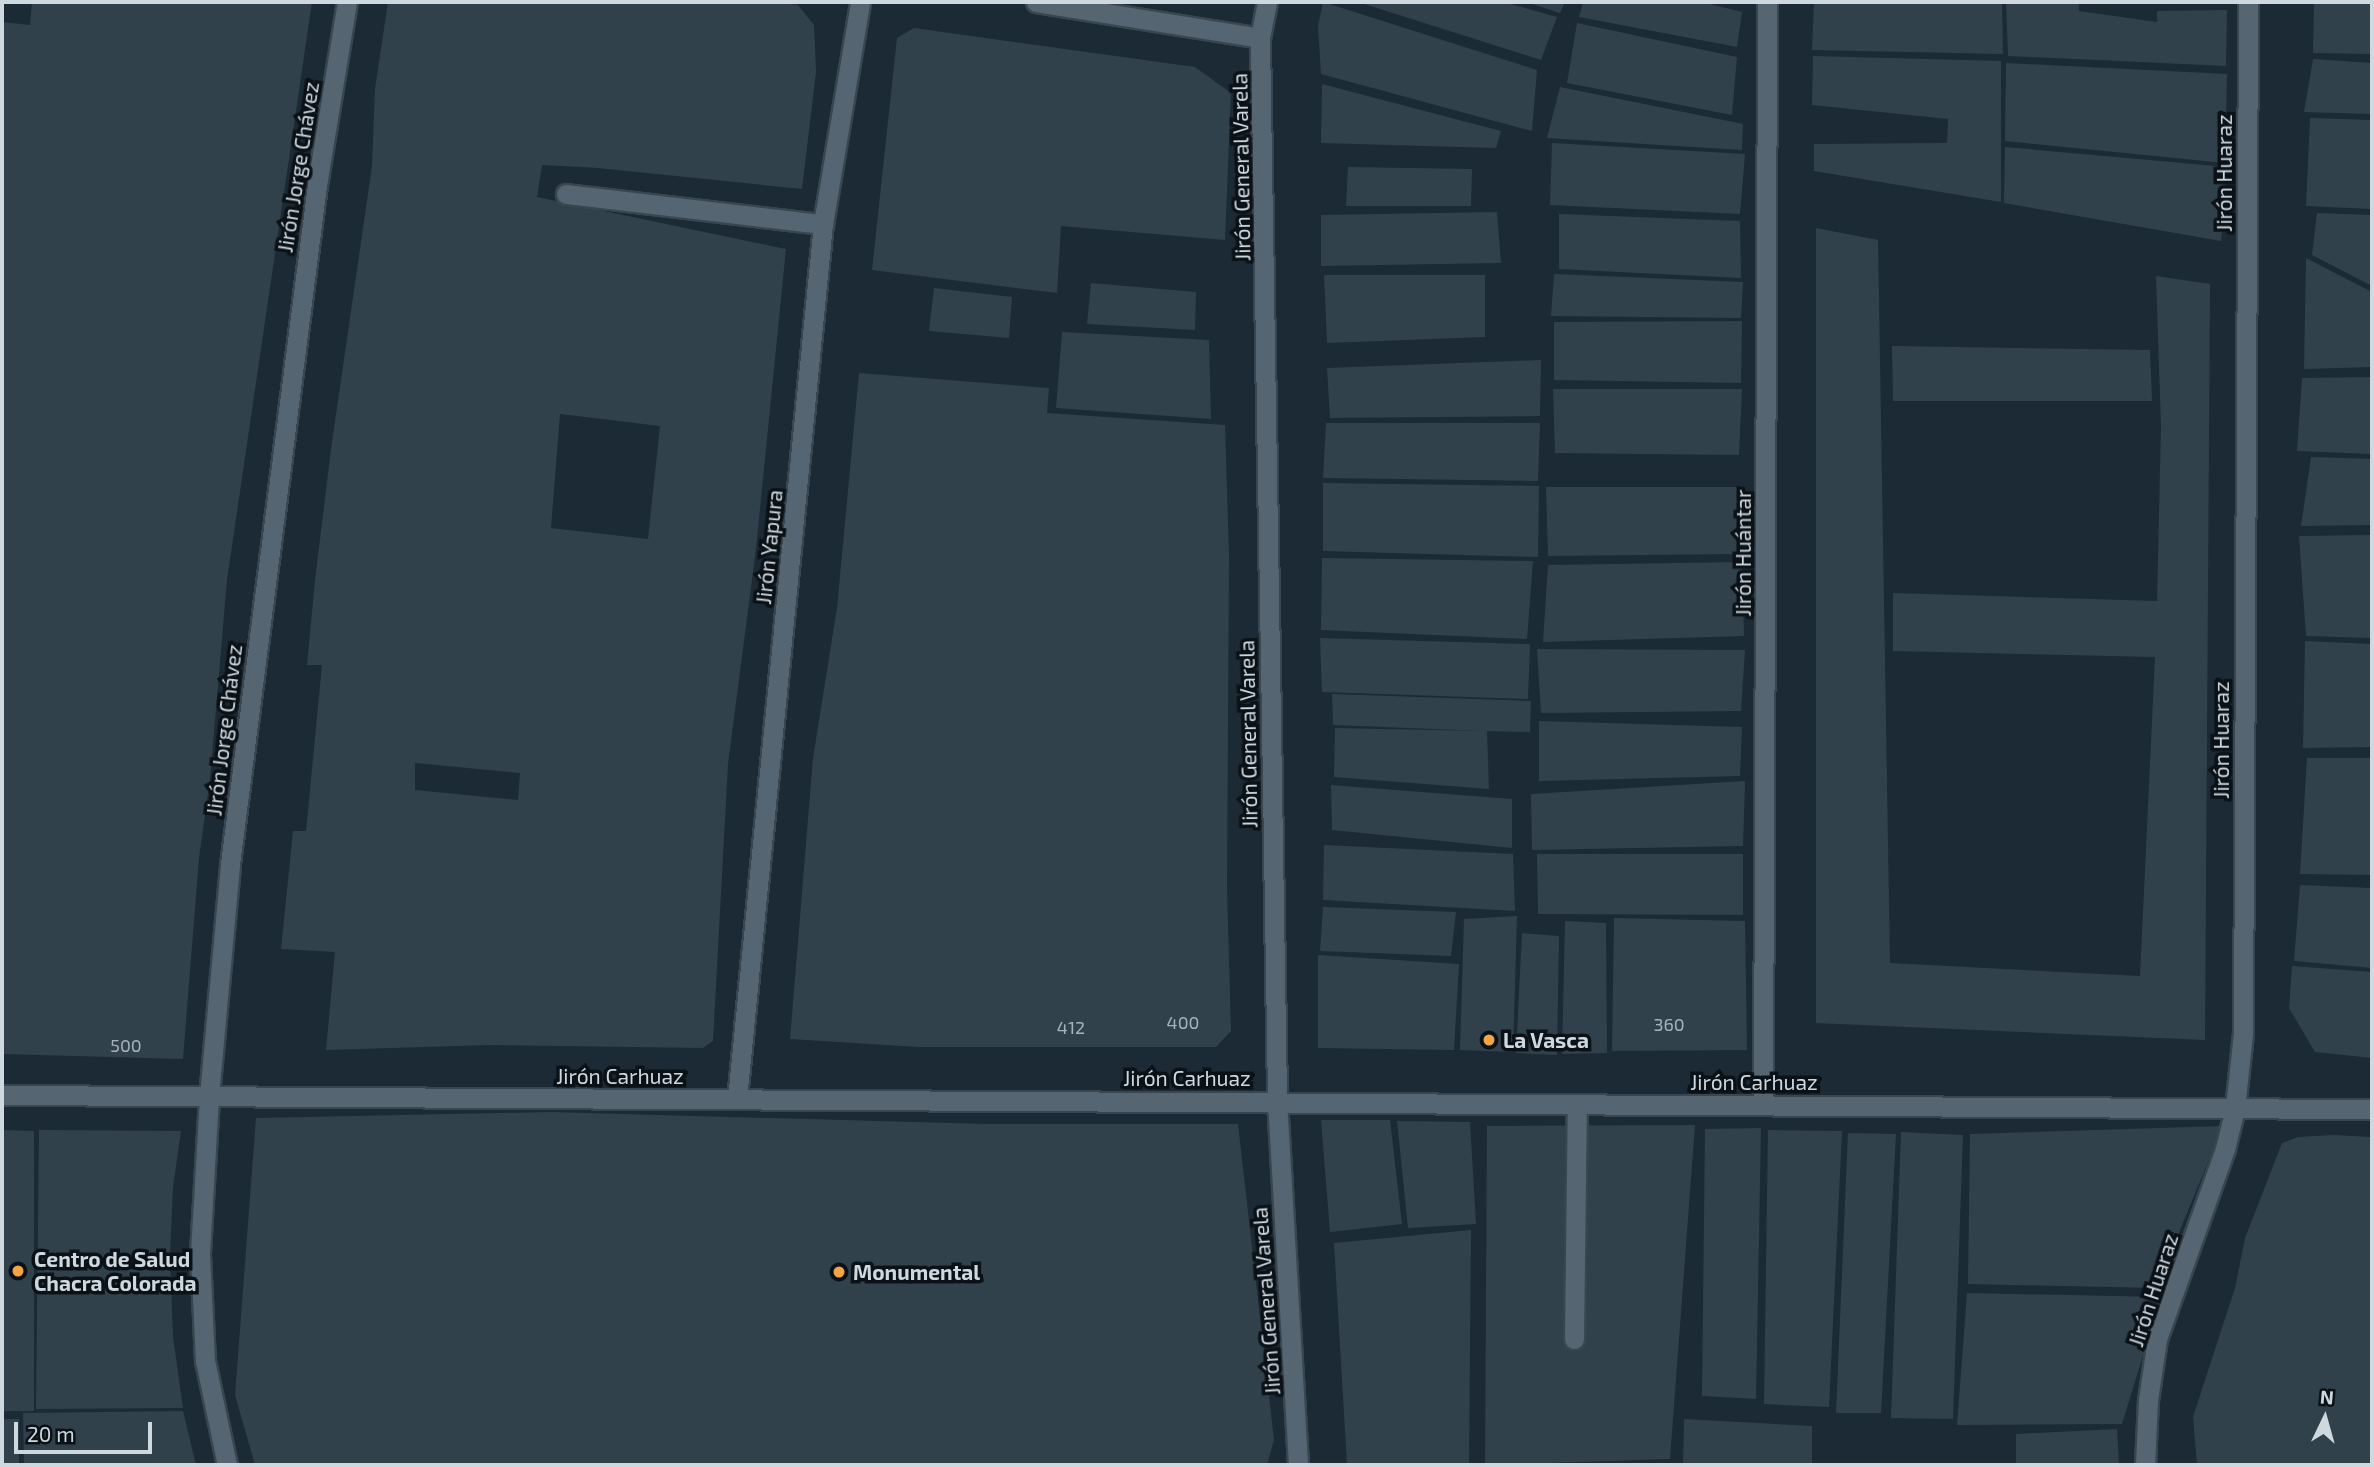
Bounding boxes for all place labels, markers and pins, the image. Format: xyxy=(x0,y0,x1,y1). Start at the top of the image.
place label: La Vasca xyxy=(1503,1027,1589,1053)
marker: La Vasca xyxy=(1481,1032,1497,1048)
place label: Centro de Salud Chacra Colorada xyxy=(34,1246,196,1296)
place label: Monumental xyxy=(853,1259,980,1285)
marker: Centro de Salud Chacra Colorada xyxy=(8,1261,28,1281)
marker: Monumental xyxy=(831,1264,847,1280)

